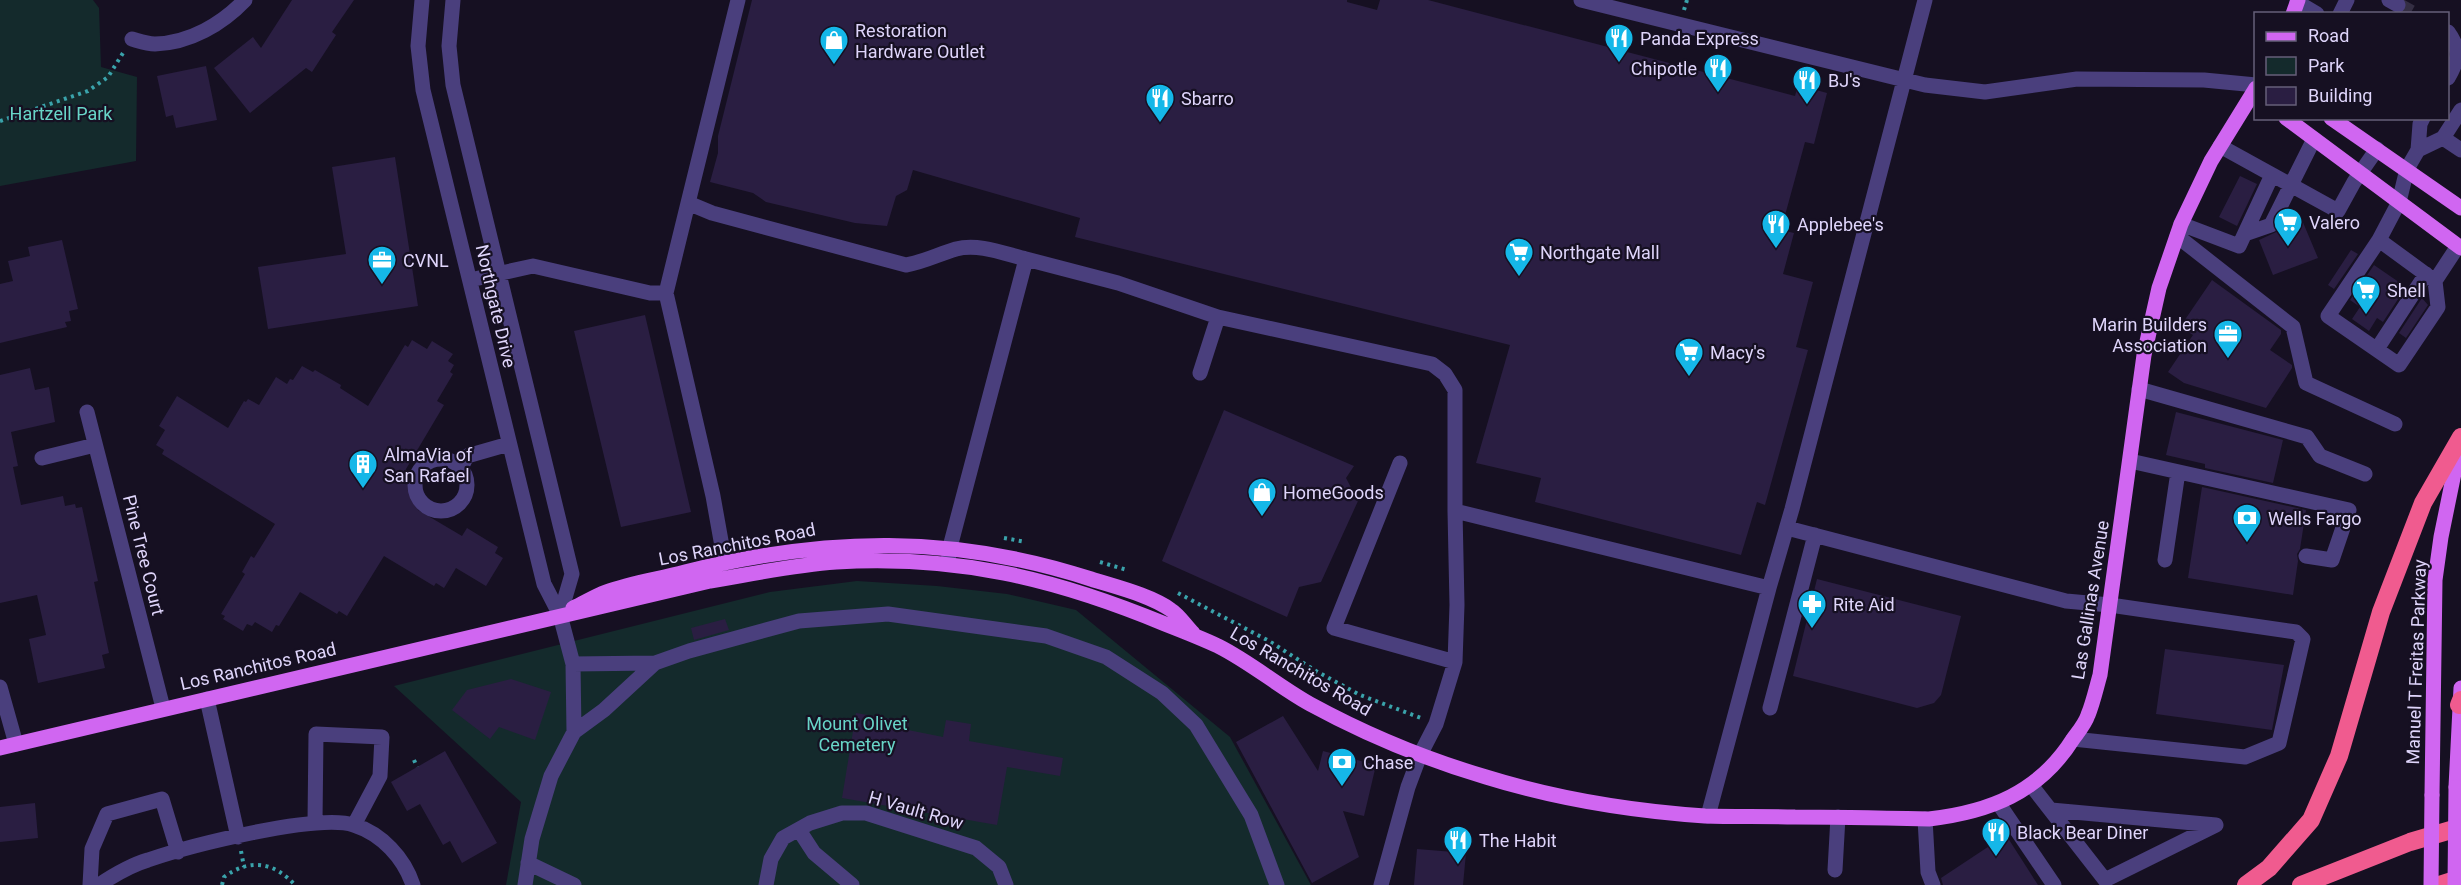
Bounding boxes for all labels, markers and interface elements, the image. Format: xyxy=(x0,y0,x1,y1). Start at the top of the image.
legend xyxy=(2254,12,2449,120)
place label: Restoration Hardware Outlet xyxy=(855,20,985,62)
restaurant icon: Panda Express xyxy=(1603,22,1635,64)
shop icon: Restoration Hardware Outlet xyxy=(818,24,850,66)
text: Road xyxy=(2308,25,2349,46)
place label: Panda Express xyxy=(1640,28,1759,49)
restaurant icon: Chipotle xyxy=(1702,52,1734,94)
text: Park xyxy=(2308,55,2345,76)
place label: Chipotle xyxy=(1631,58,1697,79)
restaurant icon: BJ's xyxy=(1791,64,1823,106)
place label: BJ's xyxy=(1828,70,1861,91)
restaurant icon: Sbarro xyxy=(1144,82,1176,124)
text: Building xyxy=(2308,85,2372,106)
place label: Sbarro xyxy=(1181,88,1234,109)
park label: Hartzell Park xyxy=(10,103,113,124)
supermarket icon: Valero xyxy=(2272,206,2304,248)
restaurant icon: Applebee's xyxy=(1760,208,1792,250)
place label: Valero xyxy=(2309,212,2360,233)
place label: Applebee's xyxy=(1797,214,1884,235)
supermarket icon: Northgate Mall xyxy=(1503,236,1535,278)
street label: Northgate Drive xyxy=(472,242,520,370)
place label: Northgate Mall xyxy=(1540,242,1660,263)
office icon: CVNL xyxy=(366,244,398,286)
place label: CVNL xyxy=(403,250,449,271)
supermarket icon: Shell xyxy=(2350,274,2382,316)
place label: Shell xyxy=(2387,280,2426,301)
place label: Marin Builders Association xyxy=(2092,314,2207,356)
office icon: Marin Builders Association xyxy=(2212,318,2244,360)
supermarket icon: Macy's xyxy=(1673,336,1705,378)
place label: Macy's xyxy=(1710,342,1765,363)
place label: AlmaVia of San Rafael xyxy=(384,444,473,486)
building icon: AlmaVia of San Rafael xyxy=(347,448,379,490)
shop icon: HomeGoods xyxy=(1246,476,1278,518)
place label: HomeGoods xyxy=(1283,482,1384,503)
street label: Pine Tree Court xyxy=(119,493,169,617)
bank icon: Wells Fargo xyxy=(2231,502,2263,544)
place label: Wells Fargo xyxy=(2268,508,2362,529)
street label: Los Ranchitos Road xyxy=(657,518,817,570)
street label: Las Gallinas Avenue xyxy=(2067,519,2113,681)
street label: Manuel T Freitas Parkway xyxy=(2402,559,2430,765)
pharmacy icon: Rite Aid xyxy=(1796,588,1828,630)
place label: Rite Aid xyxy=(1833,594,1895,615)
street label: Los Ranchitos Road xyxy=(1227,622,1375,720)
street label: Los Ranchitos Road xyxy=(178,638,338,694)
park label: Mount Olivet Cemetery xyxy=(806,713,908,755)
bank icon: Chase xyxy=(1326,746,1358,788)
place label: Chase xyxy=(1363,752,1413,773)
street label: H Vault Row xyxy=(866,786,966,834)
restaurant icon: Black Bear Diner xyxy=(1980,816,2012,858)
place label: Black Bear Diner xyxy=(2017,822,2148,843)
restaurant icon: The Habit xyxy=(1442,824,1474,866)
place label: The Habit xyxy=(1479,830,1557,851)

